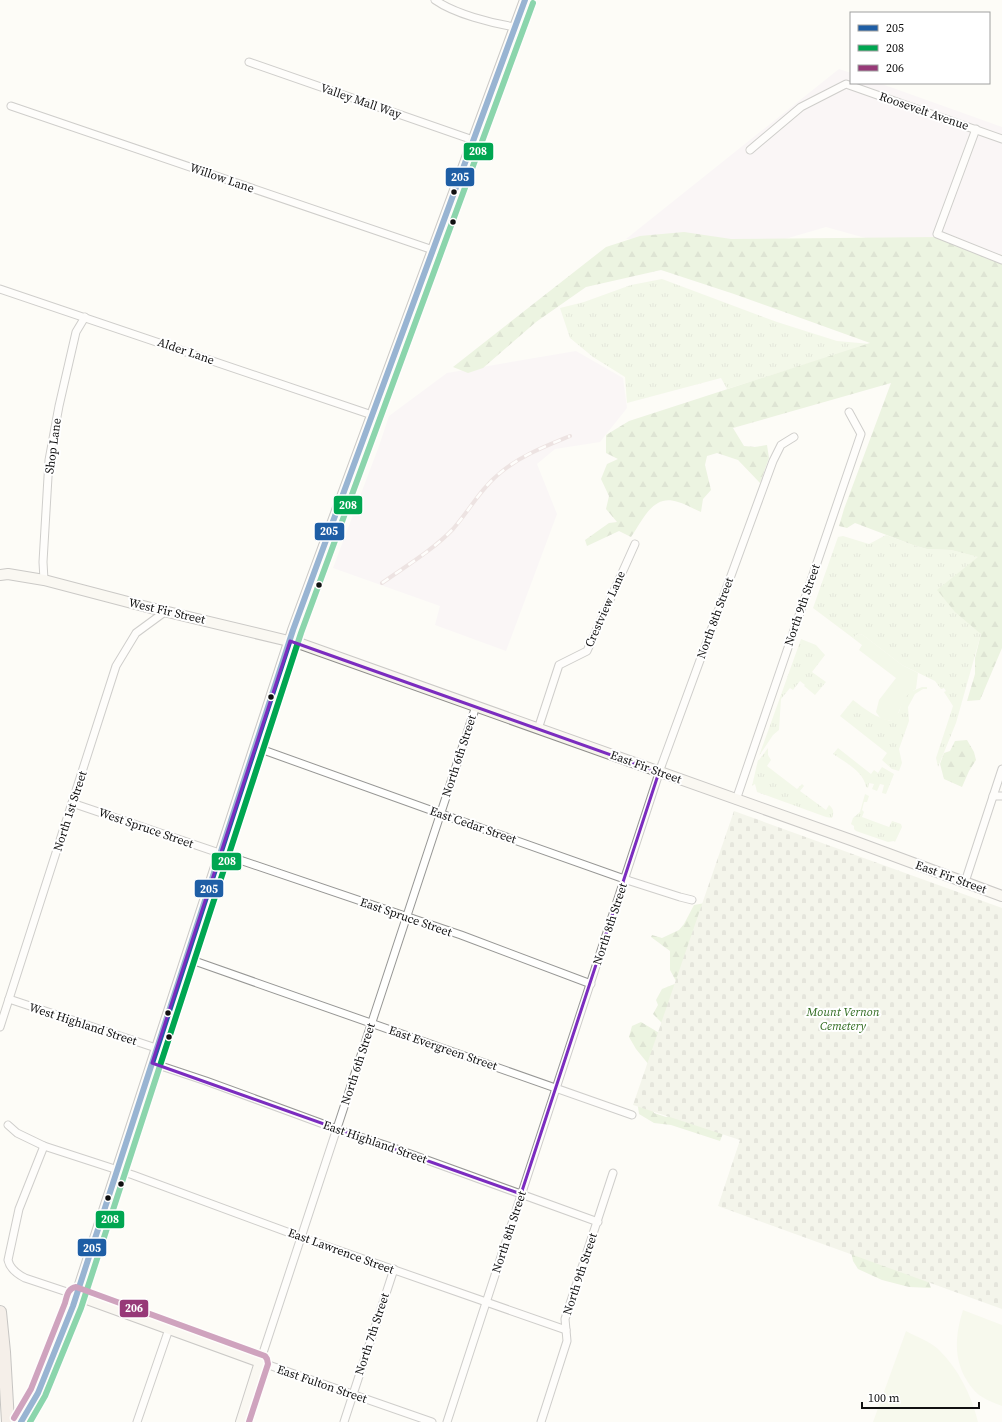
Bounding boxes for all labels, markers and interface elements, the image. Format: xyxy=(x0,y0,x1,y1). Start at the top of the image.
legend xyxy=(850,12,990,84)
text: 205 xyxy=(886,20,904,36)
text: 208 xyxy=(886,40,904,56)
text: 206 xyxy=(886,60,904,76)
street label: Valley Mall Way xyxy=(318,80,404,123)
street label: Roosevelt Avenue xyxy=(877,88,971,134)
line badge: 208 xyxy=(463,142,494,161)
text: 208 xyxy=(469,144,487,159)
street label: Willow Lane xyxy=(188,160,256,196)
line badge: 205 xyxy=(445,167,475,187)
text: 205 xyxy=(451,170,469,185)
unlabelled marker xyxy=(449,187,459,197)
unlabelled marker xyxy=(448,217,458,227)
street label: Alder Lane xyxy=(156,334,216,368)
street label: Shop Lane xyxy=(41,417,65,475)
line badge: 208 xyxy=(333,495,363,515)
text: 208 xyxy=(339,498,357,513)
line badge: 205 xyxy=(314,522,345,541)
text: 205 xyxy=(320,524,338,539)
street label: North 9th Street xyxy=(781,562,823,648)
street label: Crestview Lane xyxy=(581,568,629,650)
street label: North 8th Street xyxy=(693,575,737,661)
unlabelled marker xyxy=(314,580,324,590)
street label: West Fir Street xyxy=(127,594,207,628)
unlabelled marker xyxy=(266,692,276,702)
street label: North 6th Street xyxy=(438,713,480,799)
street label: East Fir Street xyxy=(608,747,684,787)
street label: North 1st Street xyxy=(50,769,91,853)
street label: East Cedar Street xyxy=(428,803,519,847)
street label: West Spruce Street xyxy=(96,804,196,852)
line badge: 208 xyxy=(211,852,242,871)
text: 208 xyxy=(218,854,236,869)
street label: East Fir Street xyxy=(913,857,989,897)
line badge: 205 xyxy=(194,879,224,898)
street label: North 8th Street xyxy=(589,881,631,967)
text: 205 xyxy=(200,882,218,897)
street label: East Spruce Street xyxy=(358,894,454,940)
street label: West Highland Street xyxy=(27,999,139,1049)
park label: Mount Vernon Cemetery xyxy=(806,1004,880,1034)
unlabelled marker xyxy=(163,1008,173,1018)
street label: North 6th Street xyxy=(337,1021,379,1107)
street label: East Evergreen Street xyxy=(387,1022,499,1074)
unlabelled marker xyxy=(164,1032,174,1042)
street label: East Highland Street xyxy=(321,1117,429,1167)
unlabelled marker xyxy=(116,1179,126,1189)
street label: North 8th Street xyxy=(488,1189,530,1275)
unlabelled marker xyxy=(103,1193,113,1203)
line badge: 208 xyxy=(95,1210,125,1229)
text: 208 xyxy=(101,1212,119,1227)
street label: East Lawrence Street xyxy=(286,1224,396,1278)
street label: North 9th Street xyxy=(559,1231,601,1317)
line badge: 205 xyxy=(77,1238,107,1257)
text: 205 xyxy=(83,1241,101,1256)
street label: North 7th Street xyxy=(351,1291,393,1377)
line badge: 206 xyxy=(119,1299,149,1318)
text: 206 xyxy=(125,1301,143,1316)
street label: East Fulton Street xyxy=(275,1361,369,1407)
scale bar xyxy=(862,1384,979,1410)
text: 100 m xyxy=(868,1390,900,1406)

